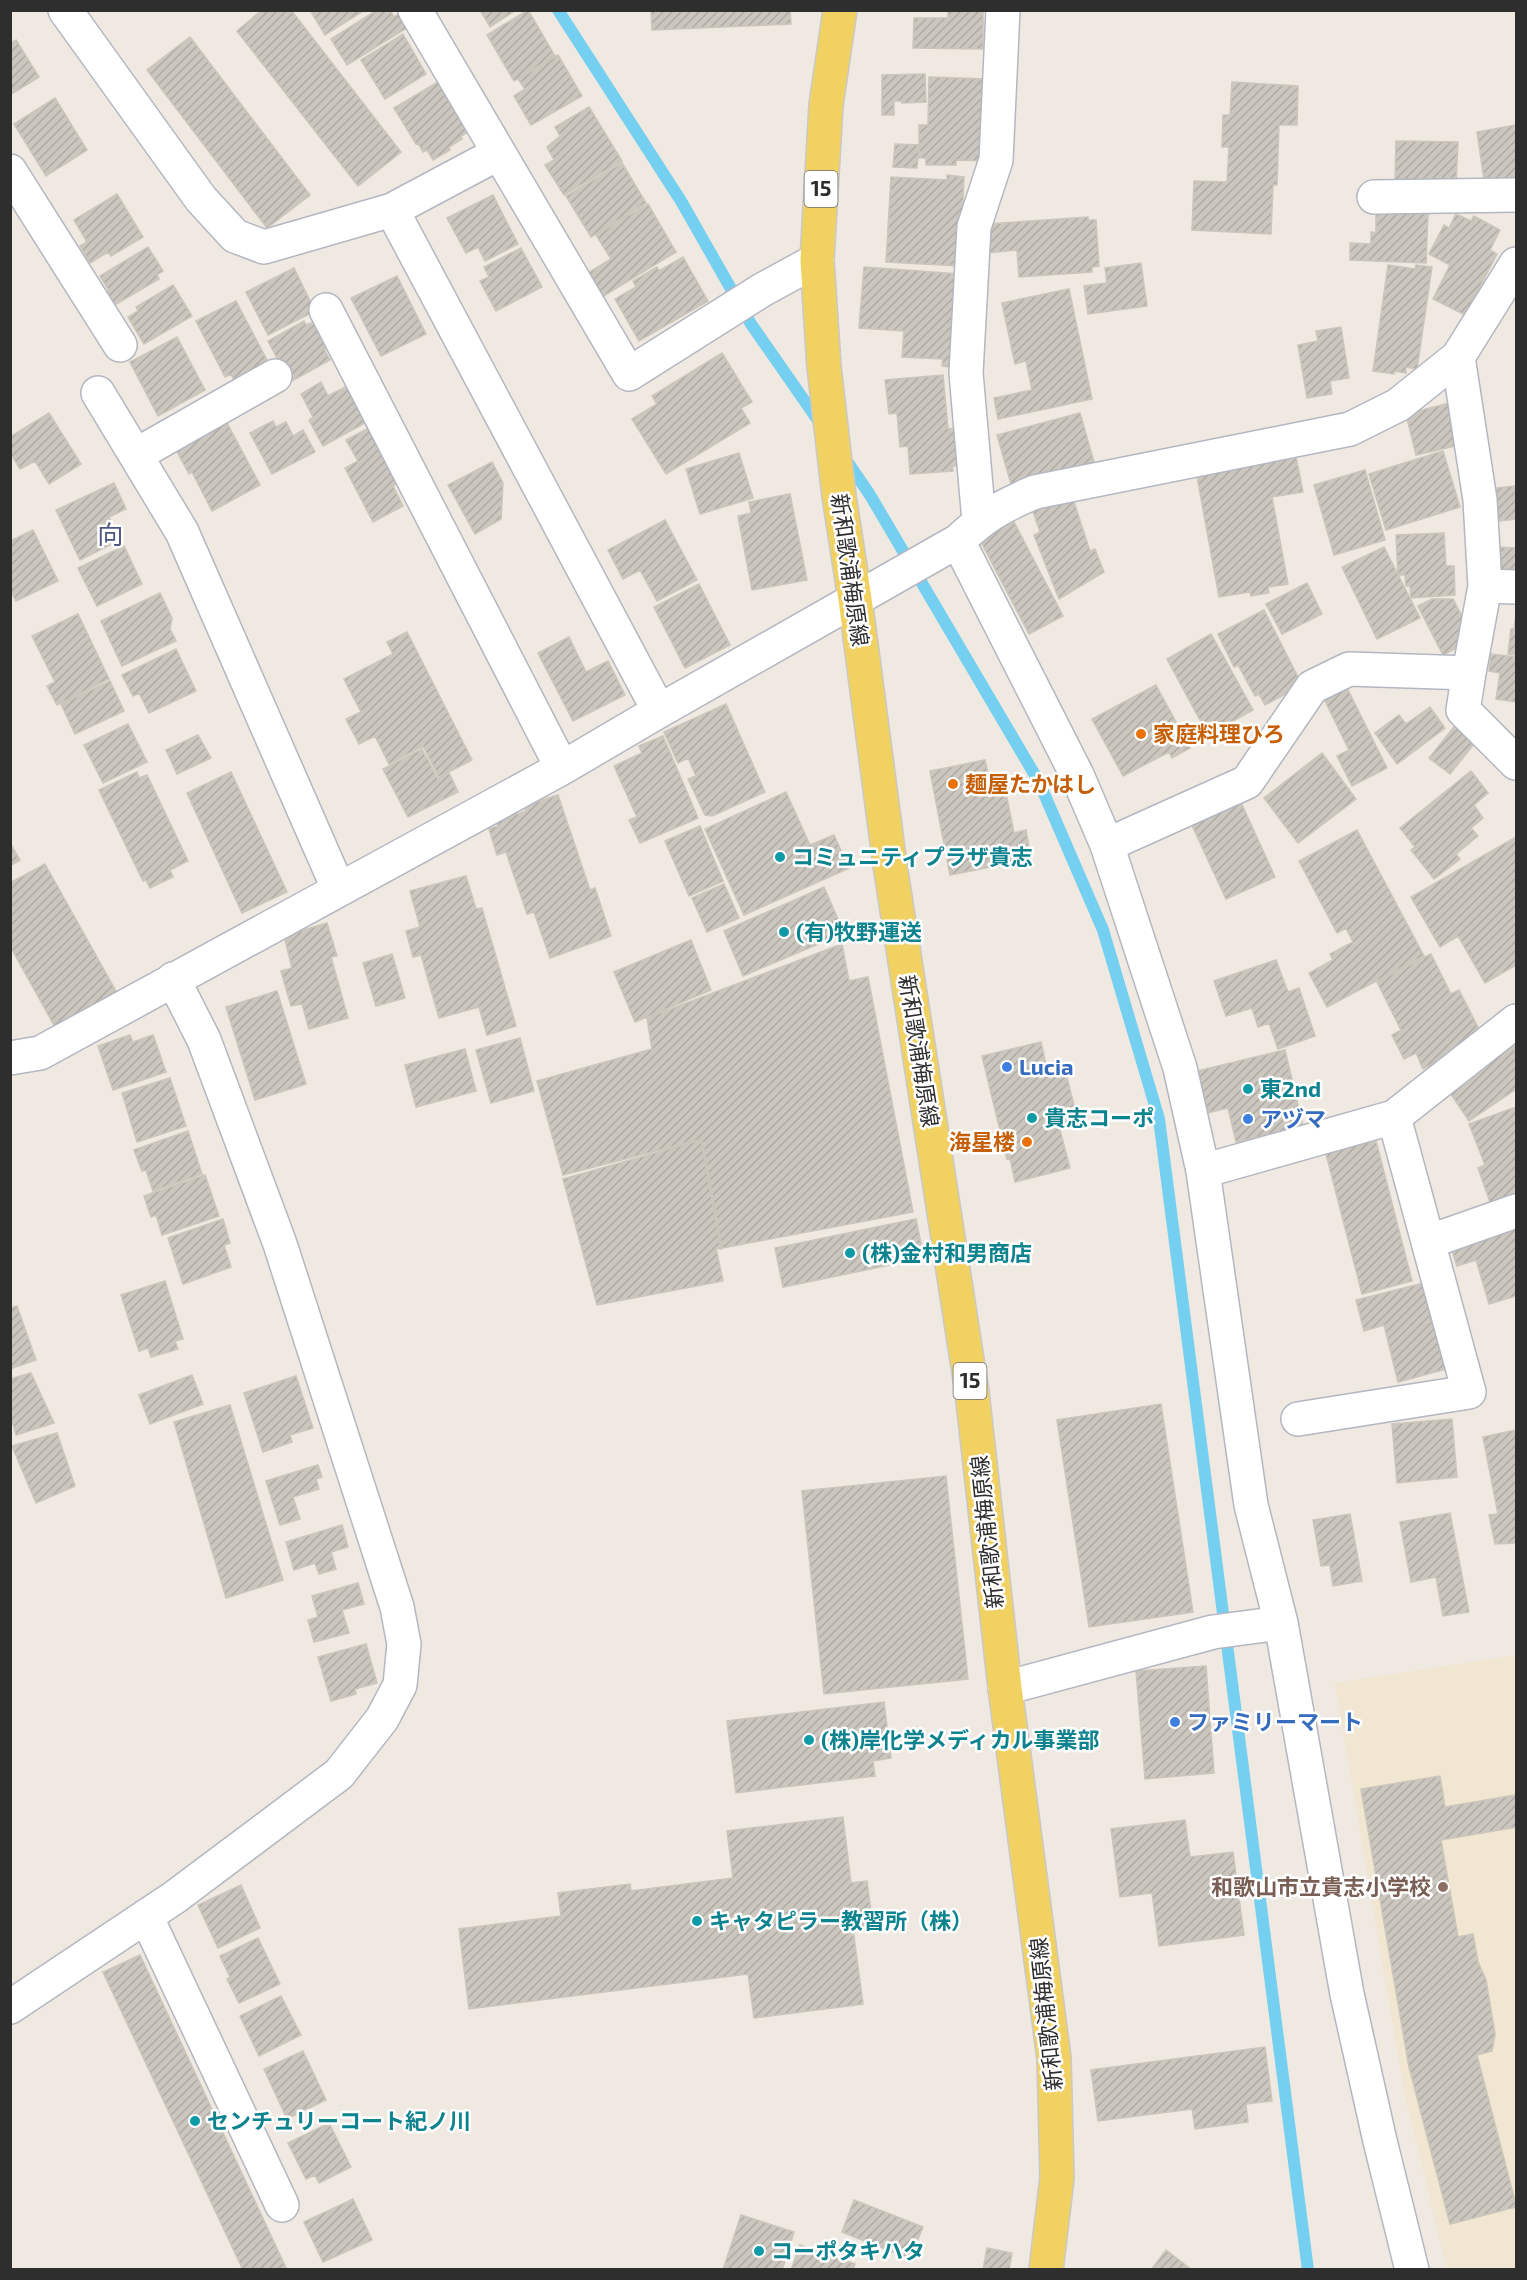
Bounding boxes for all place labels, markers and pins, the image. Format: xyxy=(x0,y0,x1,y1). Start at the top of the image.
place label: 家庭料理ひろ xyxy=(1153,720,1285,746)
marker: 家庭料理ひろ xyxy=(1134,727,1148,741)
place label: 麺屋たかはし xyxy=(965,770,1096,796)
marker: 麺屋たかはし xyxy=(946,777,960,791)
place label: コミュニティプラザ貴志 xyxy=(792,843,1033,869)
marker: コミュニティプラザ貴志 xyxy=(773,850,787,864)
place label: (有)牧野運送 xyxy=(796,918,922,944)
marker: (有)牧野運送 xyxy=(777,925,791,939)
place label: Lucia xyxy=(1019,1053,1074,1079)
marker: Lucia xyxy=(1000,1060,1014,1074)
place label: 東2nd xyxy=(1260,1075,1321,1101)
marker: 東2nd xyxy=(1241,1082,1255,1096)
place label: 貴志コーポ xyxy=(1044,1104,1154,1130)
place label: アヅマ xyxy=(1260,1105,1326,1131)
marker: 貴志コーポ xyxy=(1025,1111,1039,1125)
marker: アヅマ xyxy=(1241,1112,1255,1126)
place label: 海星楼 xyxy=(949,1128,1015,1154)
marker: 海星楼 xyxy=(1020,1135,1034,1149)
place label: (株)金村和男商店 xyxy=(862,1239,1032,1265)
marker: (株)金村和男商店 xyxy=(843,1246,857,1260)
place label: ファミリーマート xyxy=(1187,1708,1363,1734)
marker: ファミリーマート xyxy=(1168,1715,1182,1729)
place label: (株)岸化学メディカル事業部 xyxy=(821,1726,1100,1752)
marker: (株)岸化学メディカル事業部 xyxy=(802,1733,816,1747)
place label: 和歌山市立貴志小学校 xyxy=(1211,1873,1431,1899)
marker: 和歌山市立貴志小学校 xyxy=(1436,1880,1450,1894)
place label: キャタピラー教習所（株） xyxy=(709,1907,973,1933)
marker: キャタピラー教習所（株） xyxy=(690,1914,704,1928)
place label: センチュリーコート紀ノ川 xyxy=(207,2107,471,2133)
marker: センチュリーコート紀ノ川 xyxy=(188,2114,202,2128)
place label: コーポタキハタ xyxy=(771,2237,925,2263)
marker: コーポタキハタ xyxy=(752,2244,766,2258)

